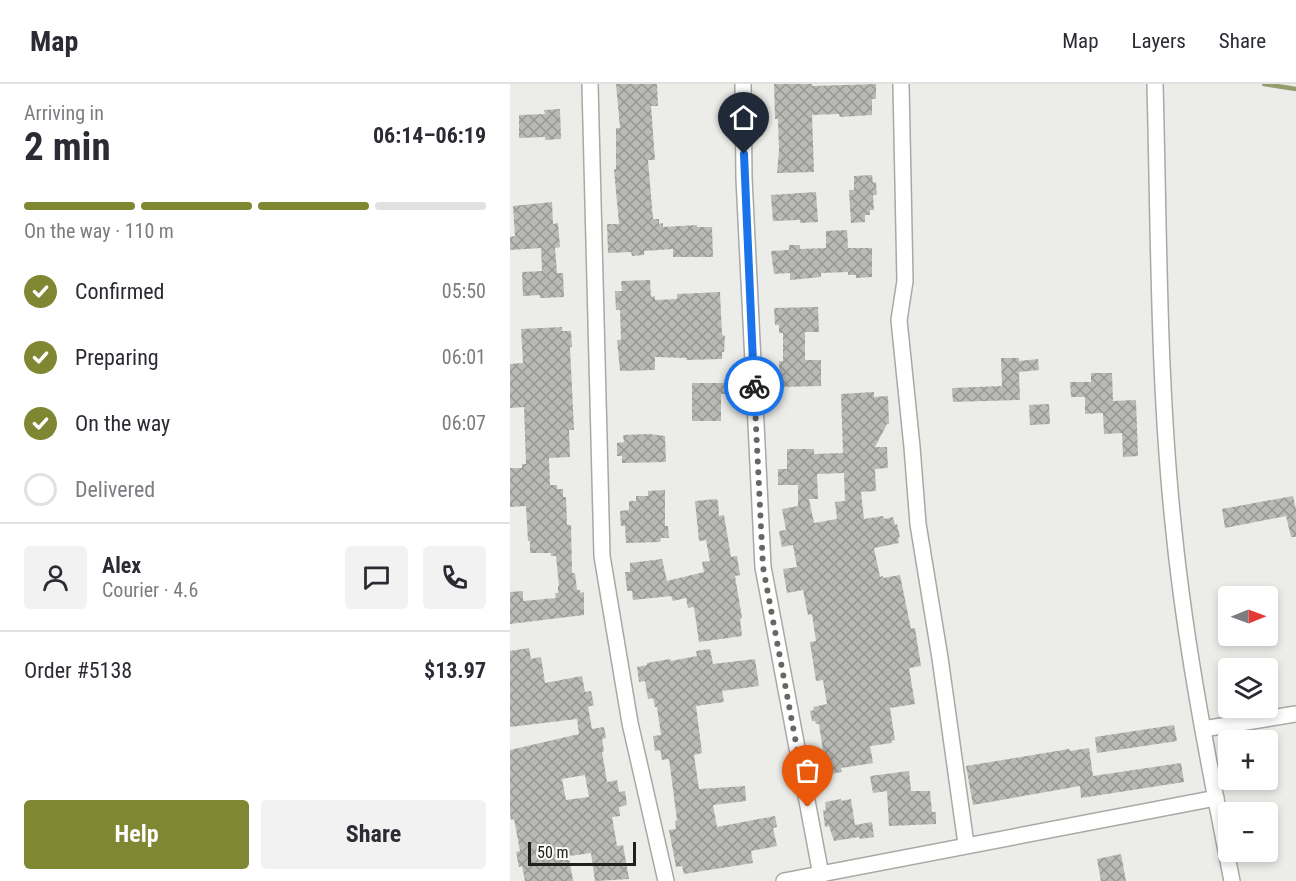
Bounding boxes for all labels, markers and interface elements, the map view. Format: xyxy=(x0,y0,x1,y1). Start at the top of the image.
text: Map xyxy=(30,25,78,58)
text: Map xyxy=(1062,29,1099,53)
text: Layers xyxy=(1132,29,1186,53)
text: Share xyxy=(1219,29,1266,53)
pin xyxy=(718,92,769,154)
text: Arriving in xyxy=(24,101,104,125)
icon: home xyxy=(727,101,760,134)
text: 06:14–06:19 xyxy=(373,123,486,148)
text: 2 min xyxy=(24,124,111,170)
text: On the way · 110 m xyxy=(24,219,174,243)
icon: check xyxy=(24,275,57,308)
text: Confirmed xyxy=(75,279,164,304)
text: 05:50 xyxy=(442,279,486,303)
icon: check xyxy=(24,341,57,374)
text: Preparing xyxy=(75,345,159,370)
text: 06:01 xyxy=(442,345,486,369)
courier xyxy=(724,356,784,416)
icon: bike xyxy=(738,370,771,403)
icon: check xyxy=(24,407,57,440)
text: On the way xyxy=(75,411,170,436)
text: 06:07 xyxy=(442,411,486,435)
text: Delivered xyxy=(75,477,155,502)
button: person xyxy=(24,546,87,609)
button: chat xyxy=(345,546,408,609)
button: phone xyxy=(423,546,486,609)
text: Alex xyxy=(102,553,141,578)
text: Courier · 4.6 xyxy=(102,578,198,602)
north arrow xyxy=(1218,586,1278,646)
map controls xyxy=(1218,586,1278,862)
text: Order #5138 xyxy=(24,658,132,683)
text: $13.97 xyxy=(424,658,486,683)
button: layers xyxy=(1218,658,1278,718)
button: + xyxy=(1218,730,1278,790)
pin xyxy=(782,745,833,807)
icon: bag xyxy=(791,754,824,787)
button: Help xyxy=(24,800,249,869)
button: Share xyxy=(261,800,486,869)
button: − xyxy=(1218,802,1278,862)
scale bar xyxy=(528,839,636,866)
text: 50 m xyxy=(537,843,569,862)

